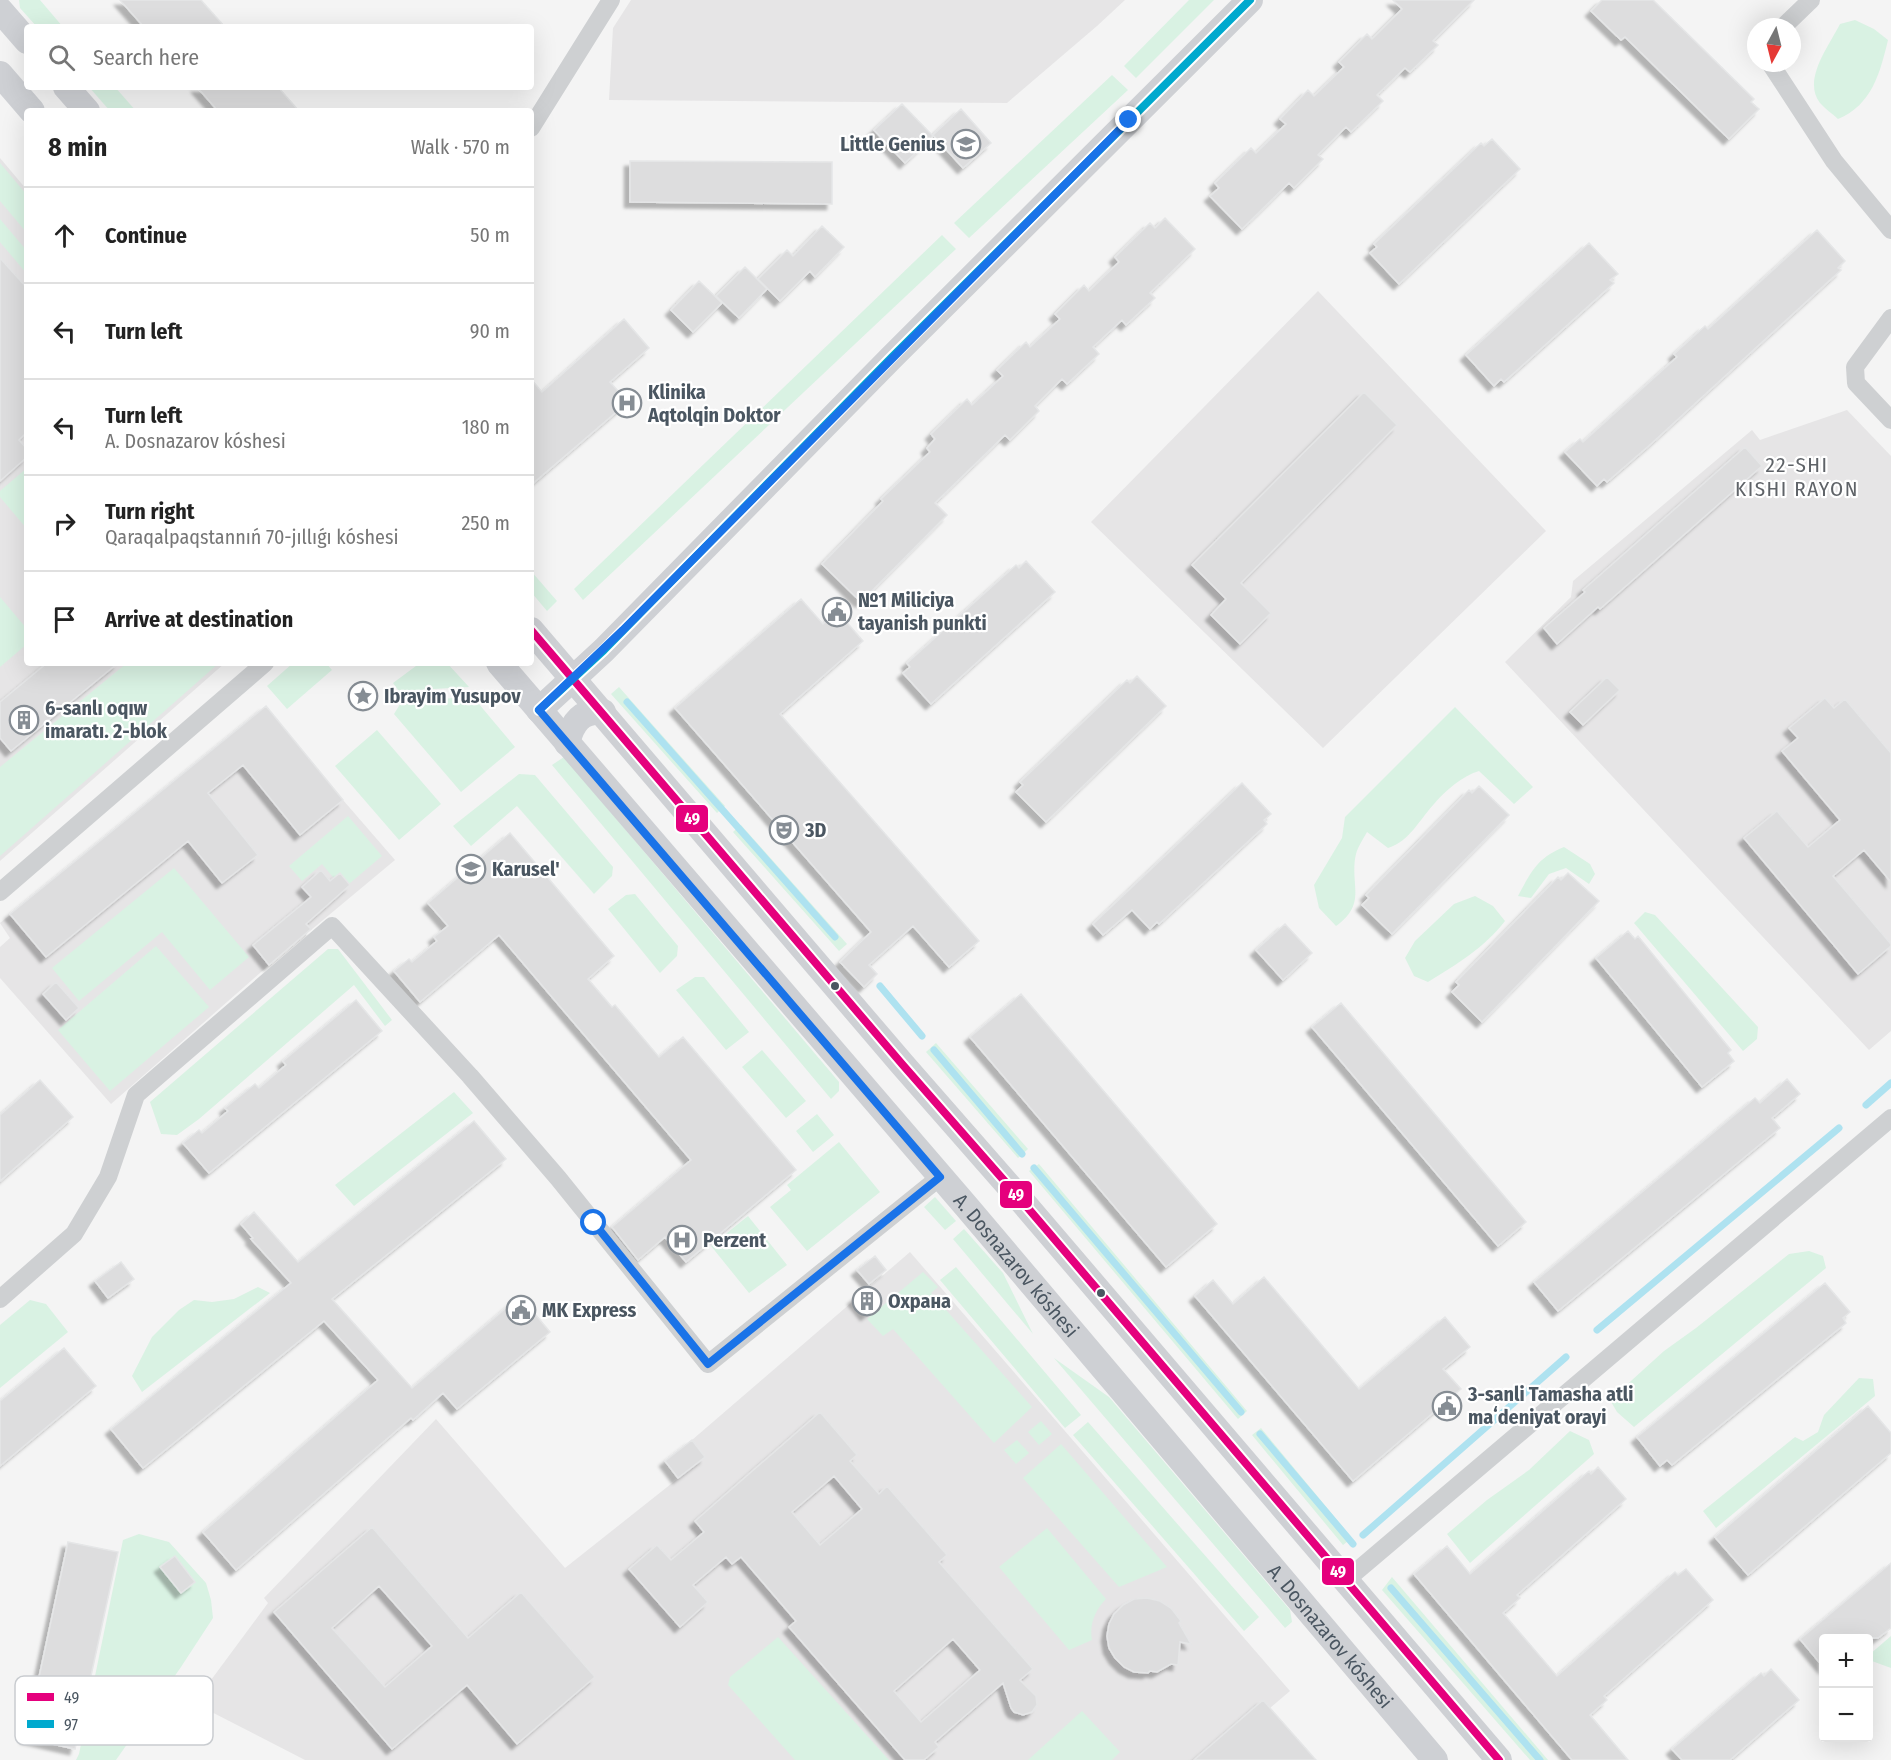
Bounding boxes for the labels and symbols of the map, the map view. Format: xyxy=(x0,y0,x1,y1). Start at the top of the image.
north arrow xyxy=(1747,18,1801,72)
route end xyxy=(1115,106,1141,132)
school or university icon: Little Genius xyxy=(950,128,982,160)
place label: Little Genius xyxy=(840,132,945,156)
place label: Klinika Aqtolqin Doktor xyxy=(647,380,781,427)
hospital icon: Klinika Aqtolqin Doktor xyxy=(611,387,643,419)
district label: 22-SHI KISHI RAYON xyxy=(1735,452,1859,502)
place label: №1 Miliciya tayanish punkti xyxy=(858,588,987,635)
public building icon: №1 Miliciya tayanish punkti xyxy=(821,596,853,628)
place icon: Ibrayim Yusupov xyxy=(347,680,379,712)
place label: Ibrayim Yusupov xyxy=(384,684,521,708)
place label: 6-sanlı oqıw imaratı. 2-blok xyxy=(45,696,168,743)
building icon: 6-sanlı oqıw imaratı. 2-blok xyxy=(8,704,40,736)
line badge: 49 xyxy=(675,804,709,833)
text: 49 xyxy=(684,809,700,828)
theatre icon: 3D xyxy=(768,814,800,846)
place label: 3D xyxy=(804,818,826,842)
school or university icon: Karusel' xyxy=(455,853,487,885)
place label: Karusel' xyxy=(492,857,560,881)
unlabelled marker xyxy=(829,980,841,992)
line badge: 49 xyxy=(999,1180,1033,1209)
text: 49 xyxy=(1008,1185,1024,1204)
street label: A. Dosnazarov kóshesi xyxy=(949,1189,1084,1342)
route start xyxy=(580,1209,606,1235)
hospital icon: Perzent xyxy=(666,1224,698,1256)
place label: Perzent xyxy=(703,1228,767,1252)
building icon: Охрана xyxy=(851,1285,883,1317)
unlabelled marker xyxy=(1095,1287,1107,1299)
place label: Охрана xyxy=(888,1289,951,1313)
public building icon: MK Express xyxy=(505,1294,537,1326)
place label: MK Express xyxy=(542,1298,636,1322)
place label: 3-sanli Tamasha atli maʻdeniyat orayi xyxy=(1467,1382,1633,1429)
public building icon: 3-sanli Tamasha atli maʻdeniyat orayi xyxy=(1431,1390,1463,1422)
line badge: 49 xyxy=(1321,1557,1355,1586)
street label: A. Dosnazarov kóshesi xyxy=(1263,1560,1398,1713)
text: 49 xyxy=(1330,1562,1346,1581)
legend xyxy=(15,1676,213,1745)
text: 49 xyxy=(64,1688,79,1707)
text: 97 xyxy=(64,1715,79,1734)

